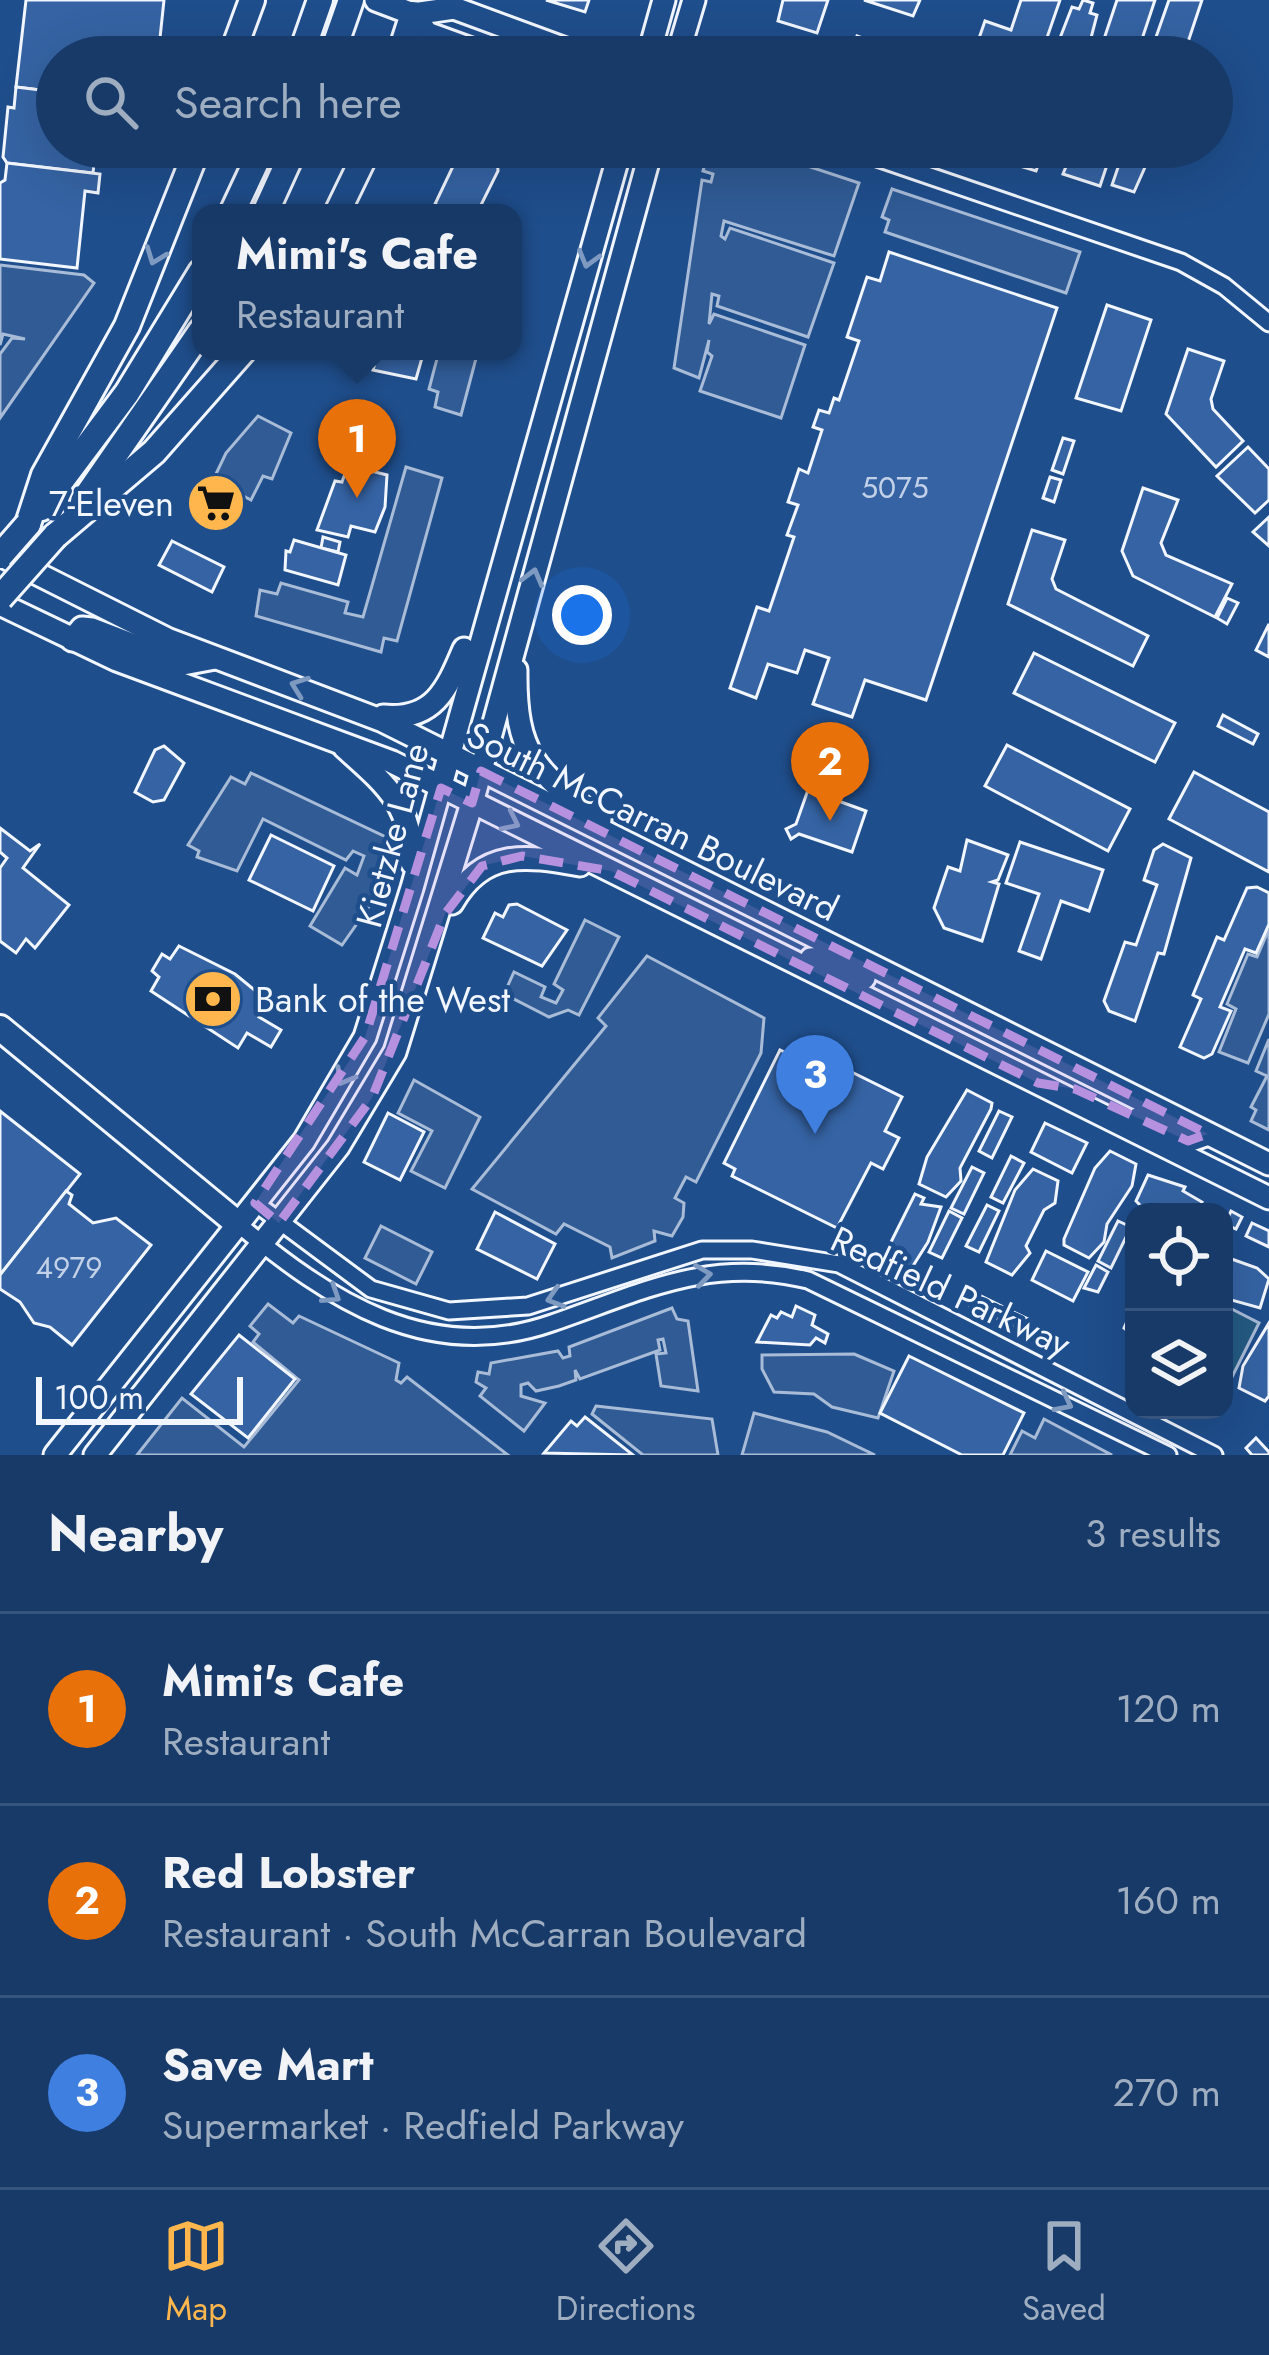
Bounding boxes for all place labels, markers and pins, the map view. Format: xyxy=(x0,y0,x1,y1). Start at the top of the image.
pin: 1 xyxy=(318,399,396,498)
supermarket icon: 7-Eleven xyxy=(185,472,247,534)
place label: 7-Eleven xyxy=(49,477,174,529)
pin: 2 xyxy=(791,722,869,821)
bank icon: Bank of the West xyxy=(182,968,244,1030)
place label: Bank of the West xyxy=(255,973,510,1025)
pin: 3 xyxy=(776,1035,854,1134)

